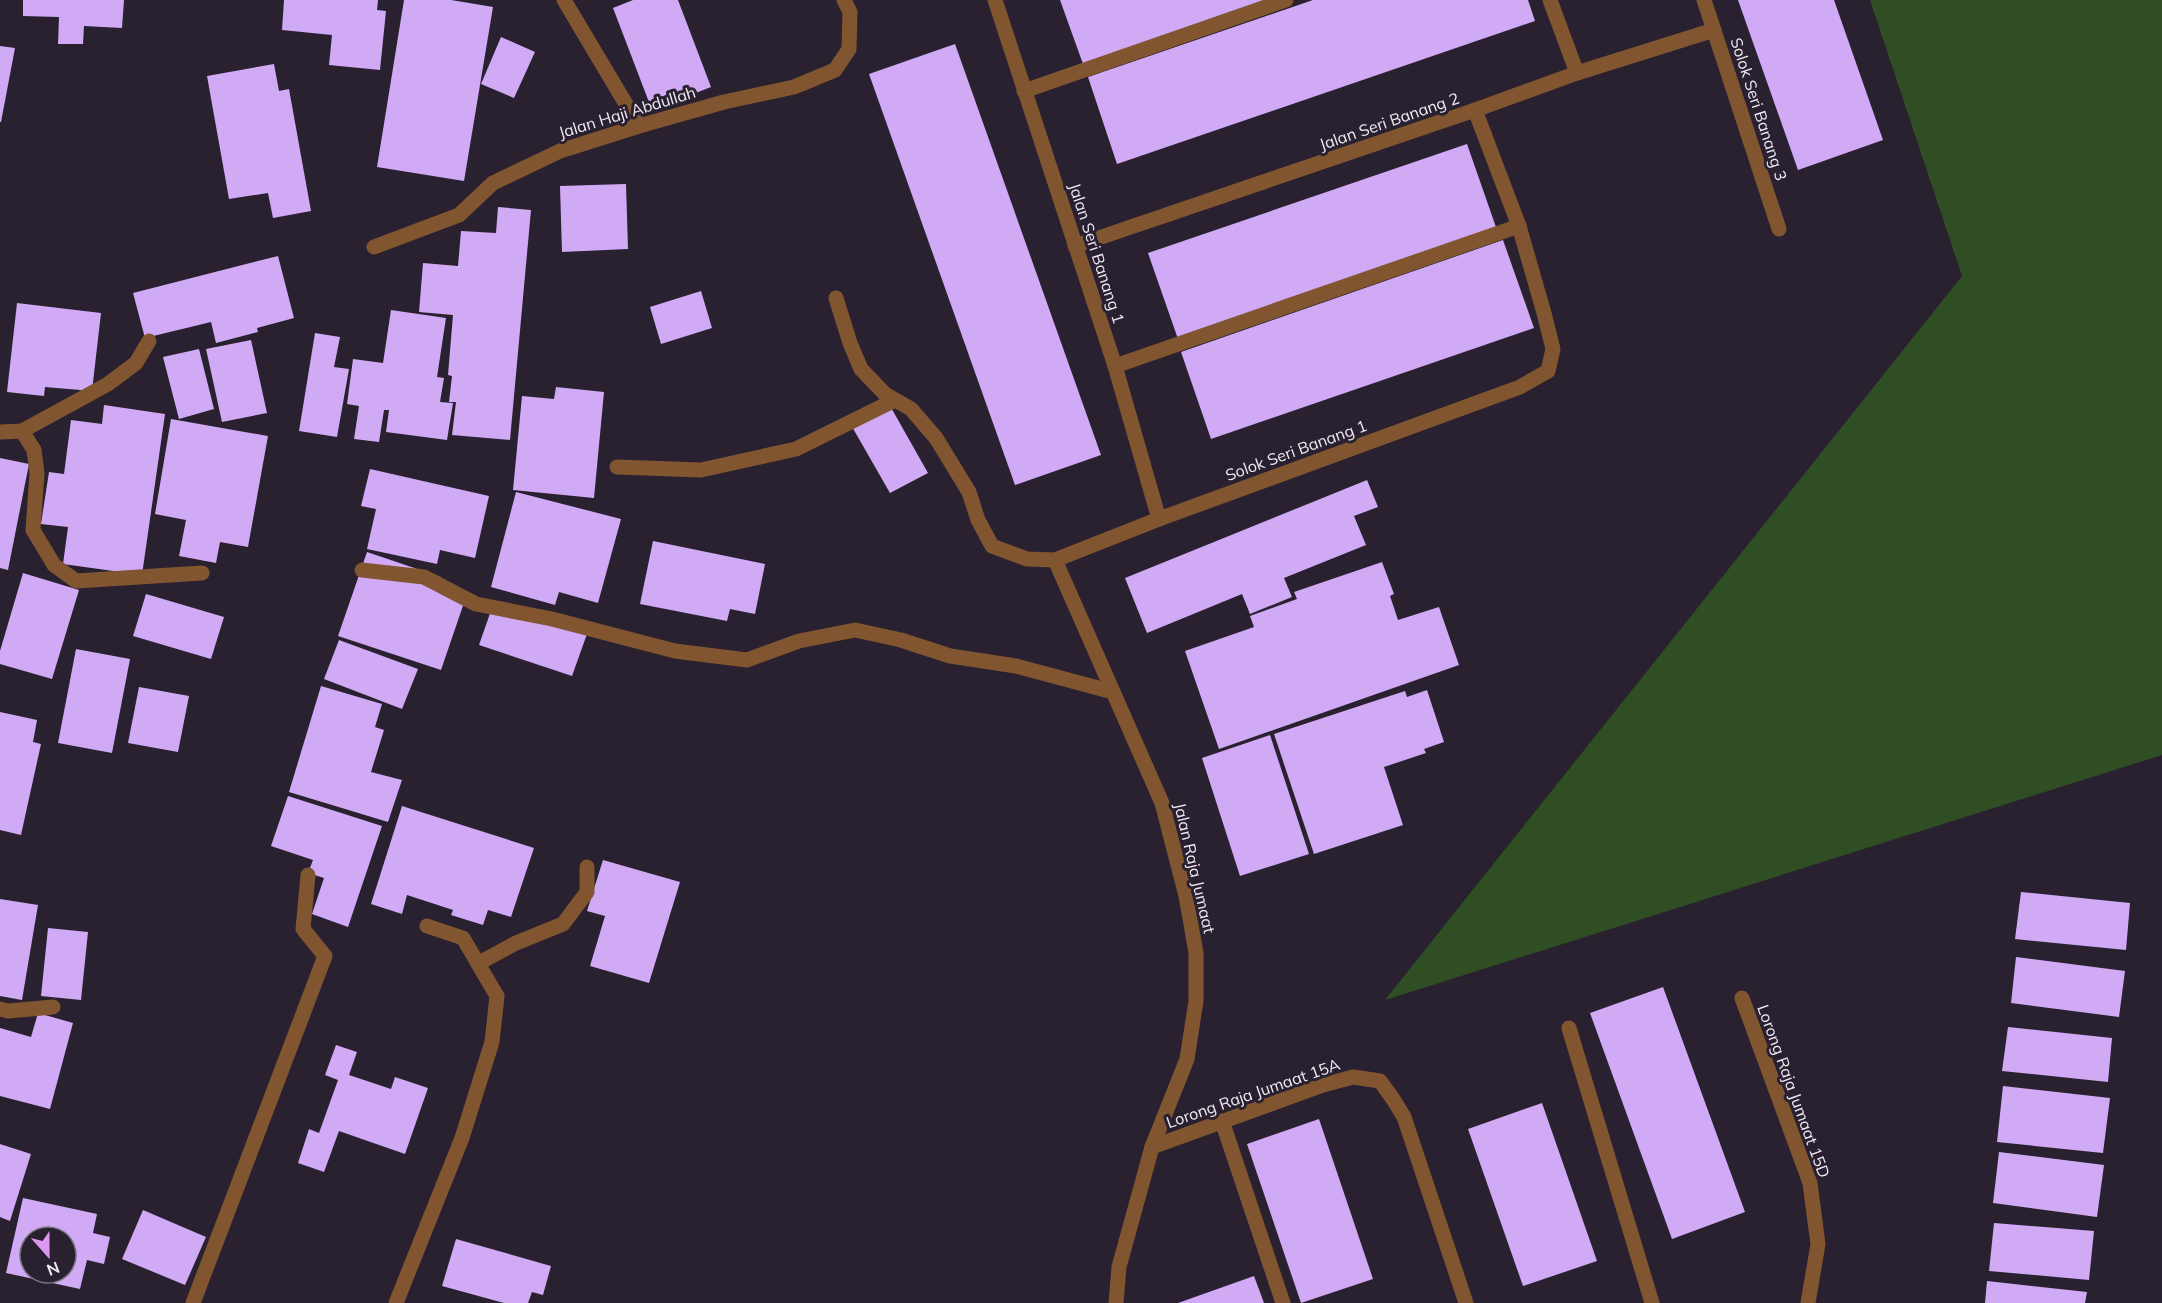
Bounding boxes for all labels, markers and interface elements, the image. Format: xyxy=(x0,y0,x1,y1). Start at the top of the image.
street label: Solok Seri Banang 3 xyxy=(1726,35,1792,183)
street label: Jalan Haji Abdullah xyxy=(556,82,698,142)
street label: Jalan Seri Banang 2 xyxy=(1316,88,1462,154)
street label: Jalan Seri Banang 1 xyxy=(1065,180,1129,326)
street label: Solok Seri Banang 1 xyxy=(1222,415,1370,485)
street label: Jalan Raja Jumaat xyxy=(1170,801,1220,936)
street label: Lorong Raja Jumaat 15D xyxy=(1753,1002,1835,1180)
street label: Lorong Raja Jumaat 15A xyxy=(1163,1054,1343,1132)
north arrow xyxy=(18,1225,78,1285)
text: N xyxy=(44,1258,63,1281)

